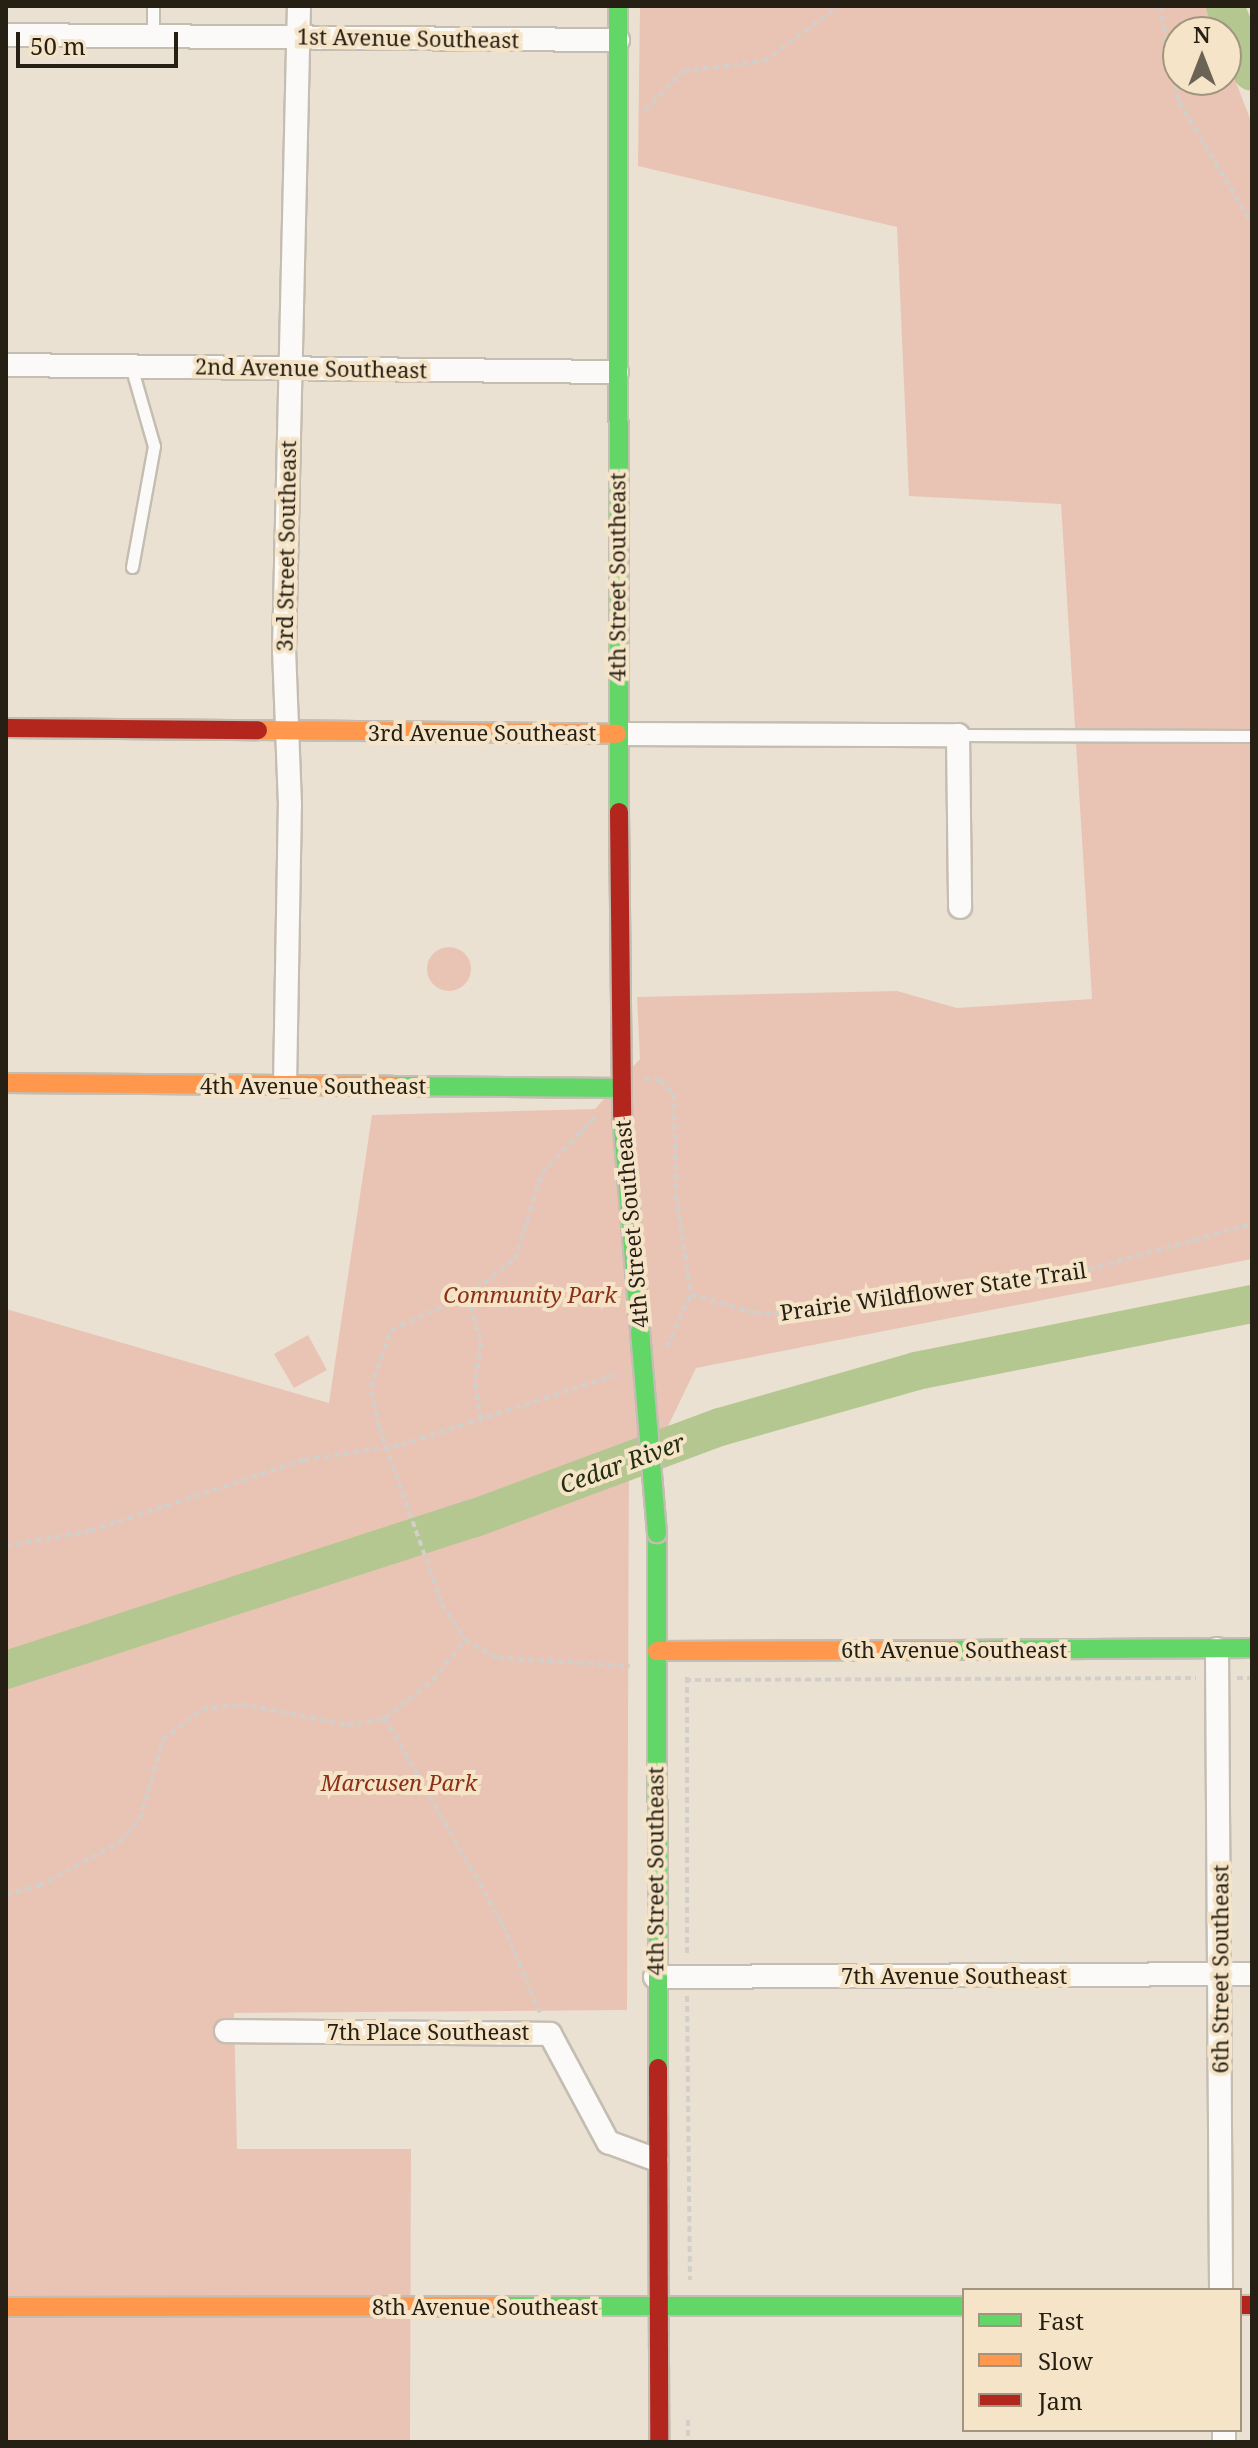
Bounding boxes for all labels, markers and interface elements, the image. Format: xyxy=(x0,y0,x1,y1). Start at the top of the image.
scale bar xyxy=(20,16,182,66)
north arrow xyxy=(1162,16,1242,96)
text: N xyxy=(1193,19,1211,49)
street label: 1st Avenue Southeast xyxy=(297,23,519,53)
text: 50 m xyxy=(30,29,86,62)
street label: 2nd Avenue Southeast xyxy=(195,353,427,383)
street label: 3rd Street Southeast xyxy=(271,440,301,652)
street label: 4th Street Southeast xyxy=(604,473,630,681)
street label: 3rd Avenue Southeast xyxy=(368,720,596,746)
street label: 4th Avenue Southeast xyxy=(200,1073,426,1099)
street label: 4th Street Southeast xyxy=(609,1119,653,1329)
street label: Prairie Wildflower State Trail xyxy=(778,1256,1088,1326)
park label: Community Park xyxy=(443,1282,617,1308)
water label: Cedar River xyxy=(555,1427,689,1499)
street label: 6th Avenue Southeast xyxy=(841,1637,1067,1663)
street label: 4th Street Southeast xyxy=(642,1767,668,1975)
park label: Marcusen Park xyxy=(321,1770,477,1796)
street label: 6th Street Southeast xyxy=(1207,1865,1233,2073)
street label: 7th Avenue Southeast xyxy=(841,1963,1067,1989)
street label: 7th Place Southeast xyxy=(327,2019,529,2045)
legend xyxy=(962,2288,1242,2432)
street label: 8th Avenue Southeast xyxy=(372,2294,598,2320)
text: Fast xyxy=(1038,2304,1084,2337)
text: Slow xyxy=(1038,2344,1093,2377)
text: Jam xyxy=(1038,2384,1083,2417)

